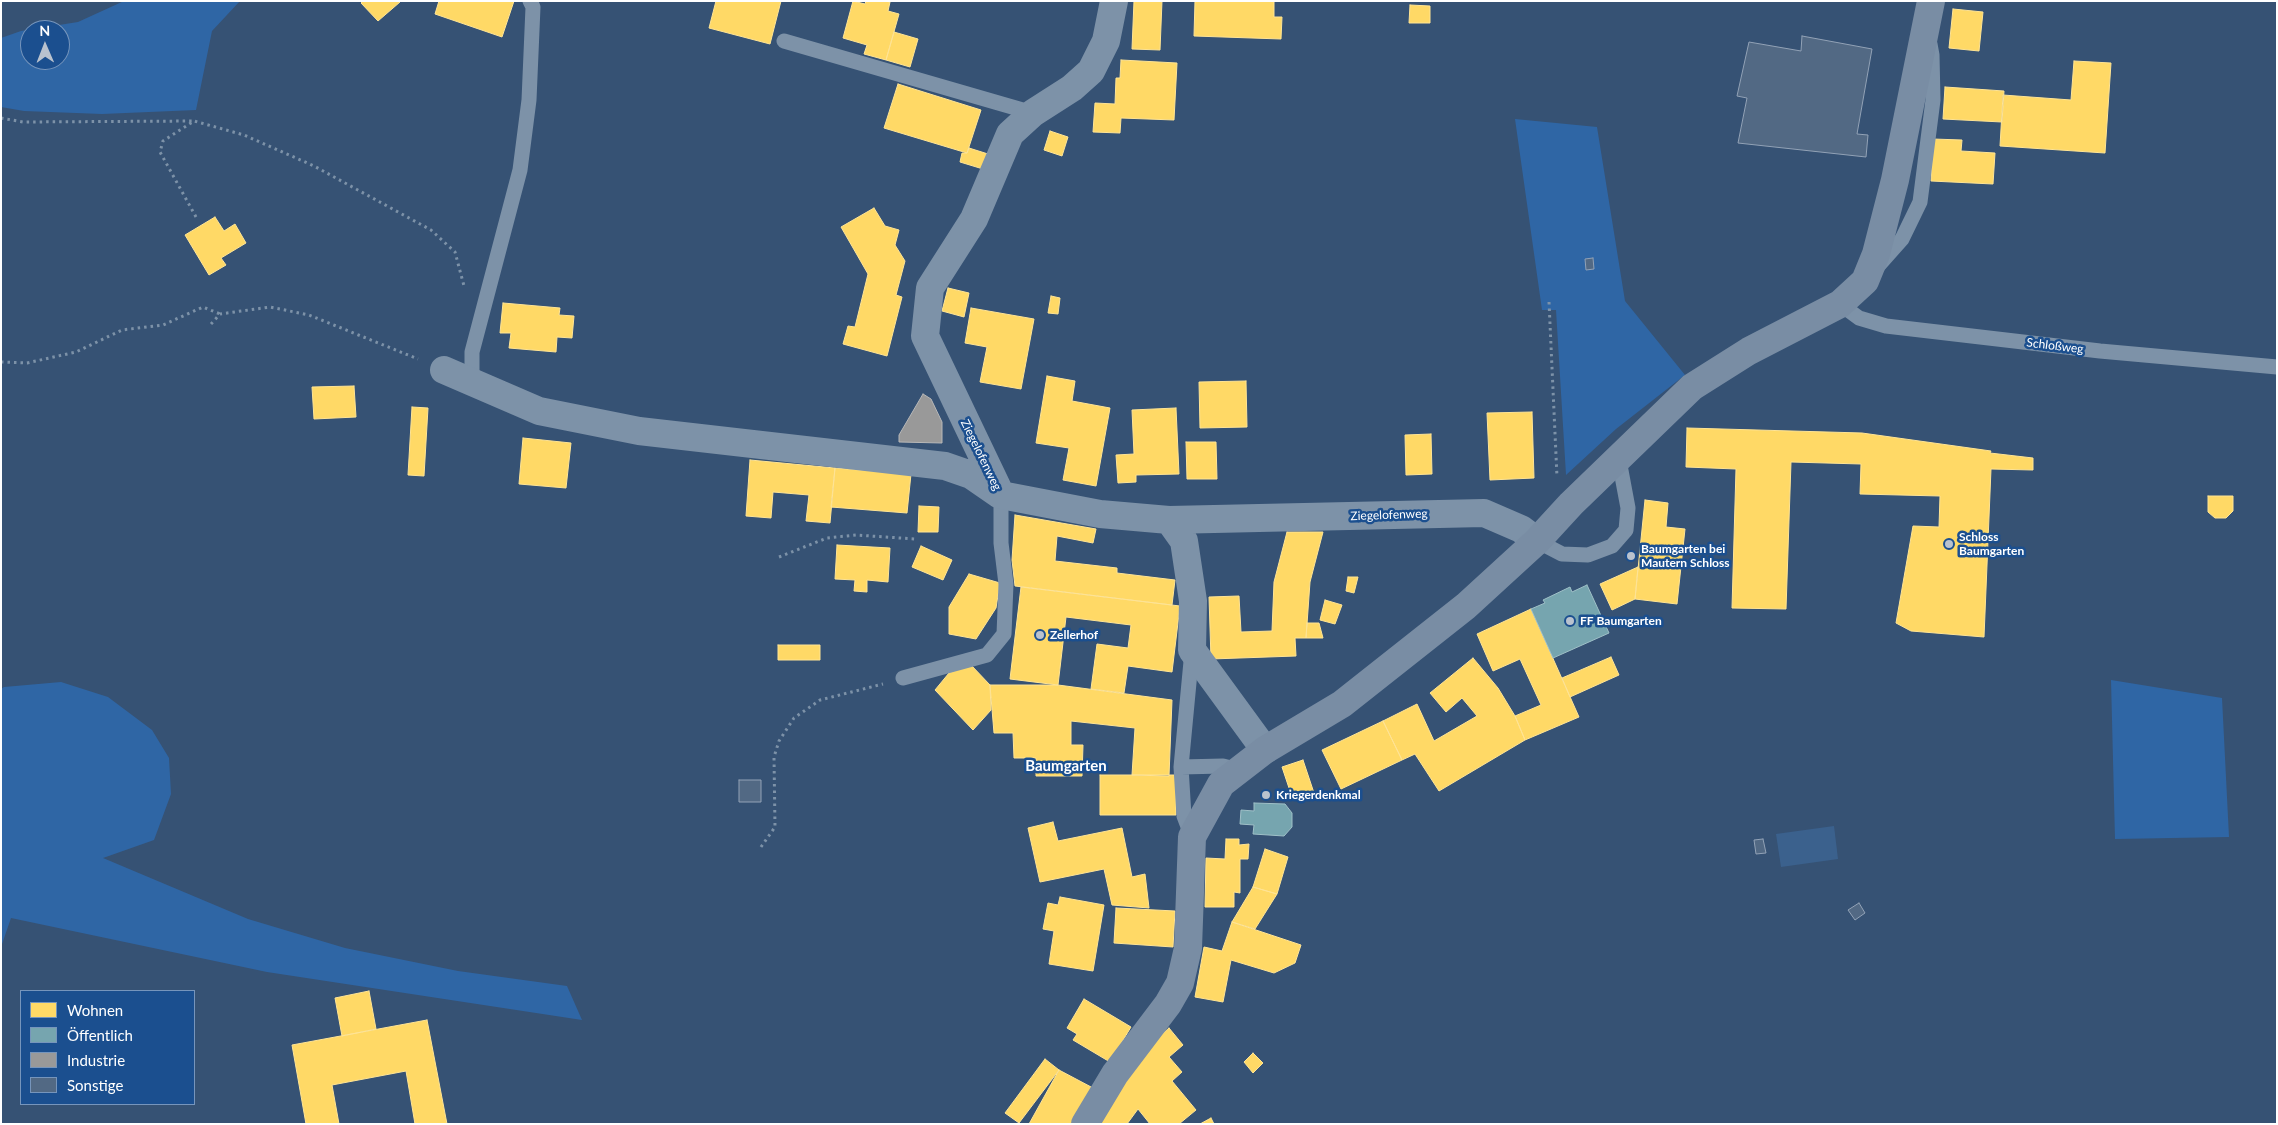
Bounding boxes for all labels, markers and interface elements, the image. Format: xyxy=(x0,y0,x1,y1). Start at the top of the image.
north arrow xyxy=(20,20,70,70)
text: N xyxy=(39,22,50,39)
street label: Schloßweg xyxy=(2026,335,2084,357)
street label: Ziegelofenweg xyxy=(958,417,1004,493)
street label: Ziegelofenweg xyxy=(1350,506,1428,524)
place label: Schloss Baumgarten xyxy=(1959,530,2024,558)
marker: Schloss Baumgarten xyxy=(1943,538,1955,550)
place label: Baumgarten bei Mautern Schloss xyxy=(1641,542,1730,570)
marker: Baumgarten bei Mautern Schloss xyxy=(1625,550,1637,562)
place label: FF Baumgarten xyxy=(1580,614,1662,628)
marker: FF Baumgarten xyxy=(1564,615,1576,627)
place label: Zellerhof xyxy=(1050,628,1098,642)
marker: Zellerhof xyxy=(1034,629,1046,641)
district label: Baumgarten xyxy=(1025,757,1107,775)
place label: Kriegerdenkmal xyxy=(1276,788,1361,802)
marker: Kriegerdenkmal xyxy=(1260,789,1272,801)
legend xyxy=(20,990,195,1105)
text: Wohnen xyxy=(67,1001,123,1019)
text: Öffentlich xyxy=(67,1026,133,1044)
text: Industrie xyxy=(67,1051,125,1069)
text: Sonstige xyxy=(67,1076,123,1094)

